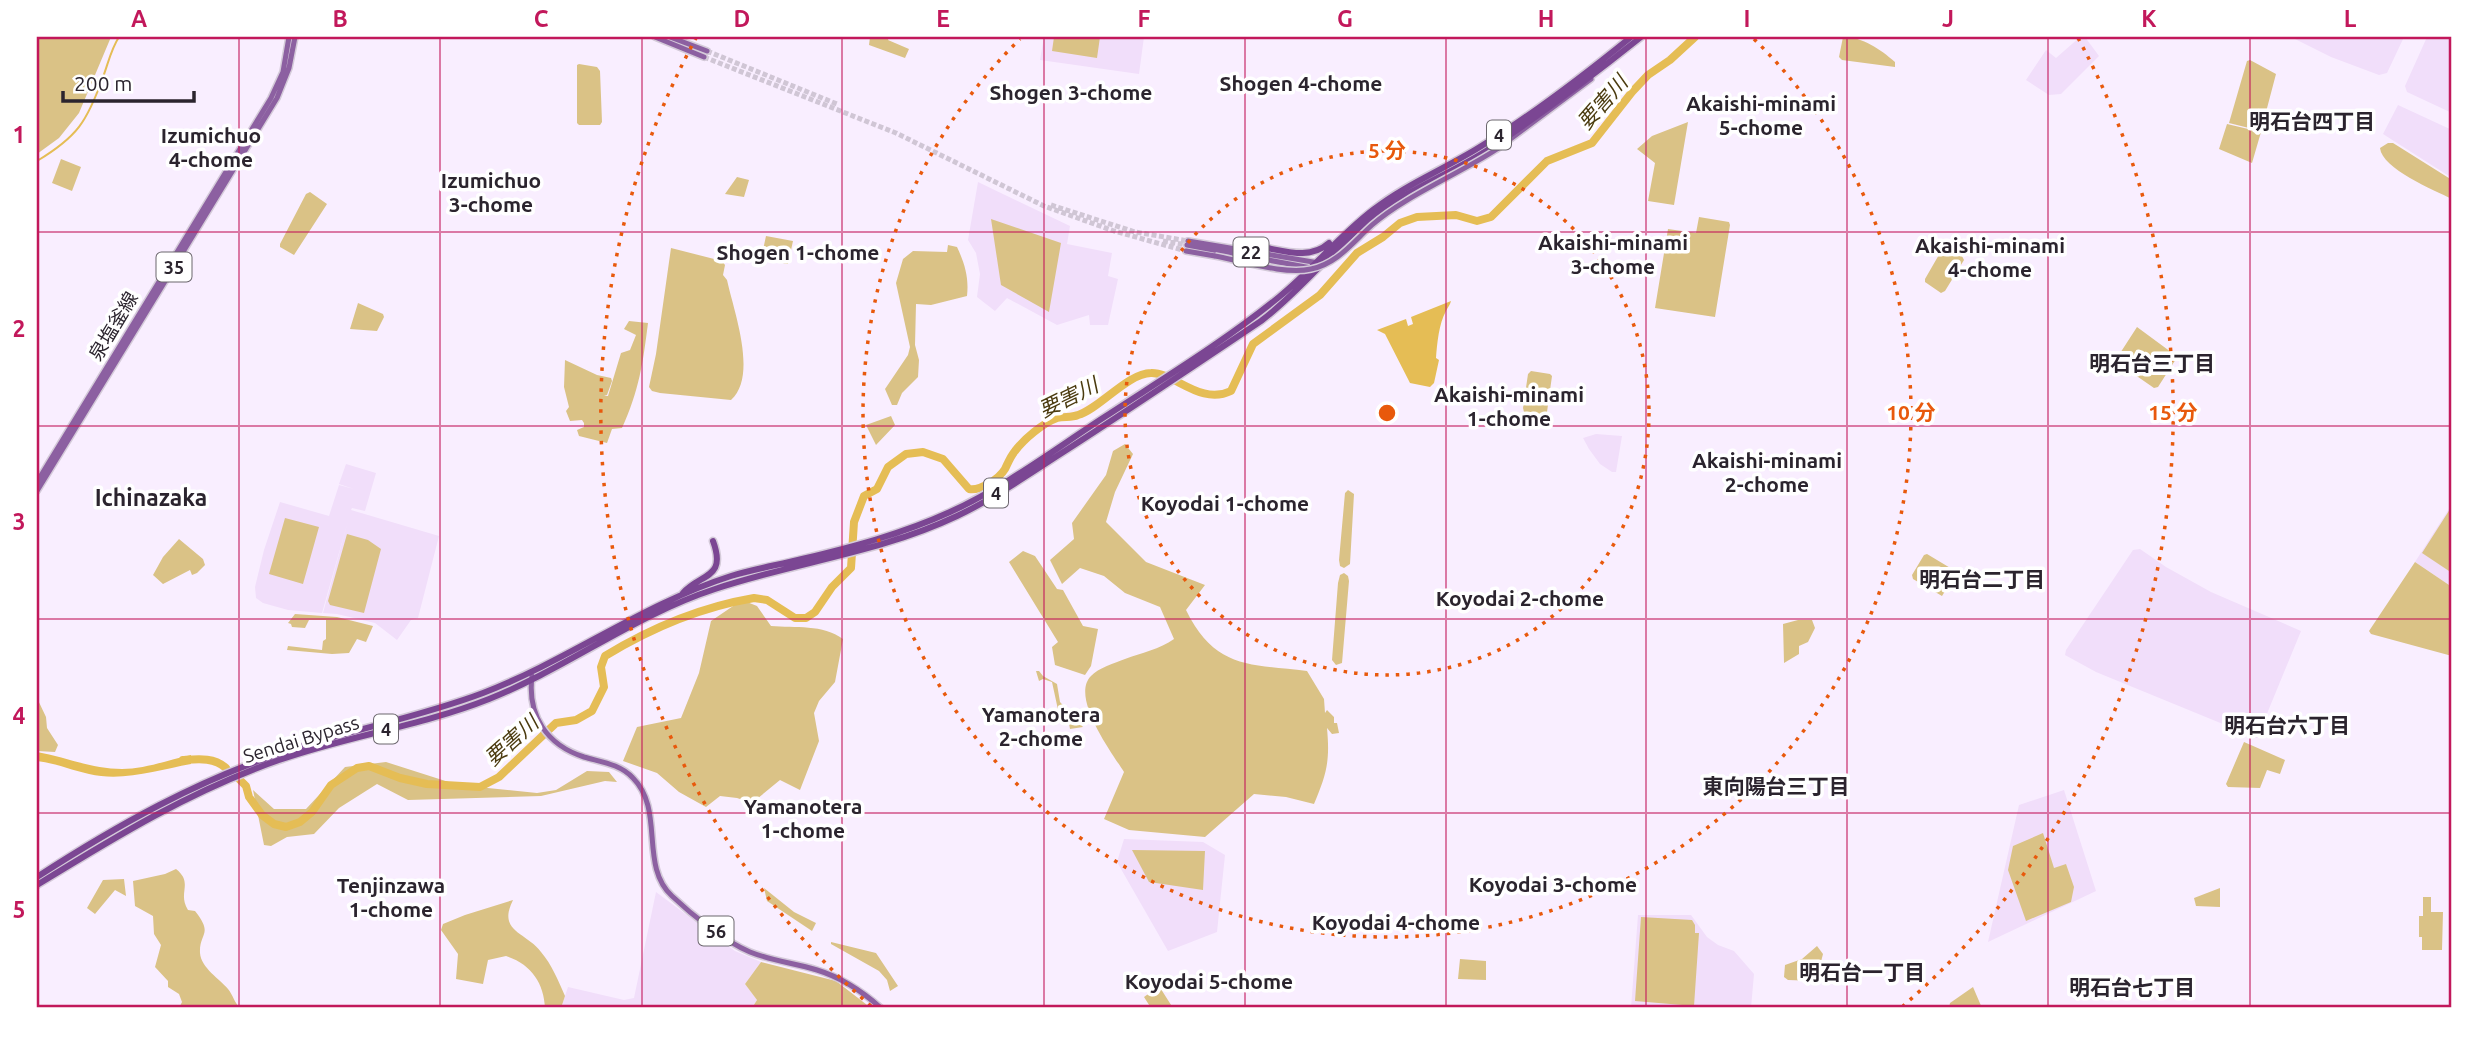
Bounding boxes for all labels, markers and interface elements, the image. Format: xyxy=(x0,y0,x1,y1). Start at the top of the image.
text: A xyxy=(131,6,147,31)
text: B xyxy=(332,6,348,31)
text: C xyxy=(534,6,549,31)
text: D xyxy=(734,6,750,31)
text: E xyxy=(936,6,950,31)
text: F xyxy=(1138,6,1151,31)
text: G xyxy=(1337,6,1353,31)
text: H xyxy=(1538,6,1554,31)
text: I xyxy=(1744,6,1750,31)
text: J xyxy=(1942,6,1954,31)
text: K xyxy=(2141,6,2157,31)
text: L xyxy=(2344,6,2357,31)
scale bar xyxy=(63,60,194,104)
water label: 要害川 xyxy=(1572,69,1633,134)
text: 200 m xyxy=(74,71,132,95)
district label: Shogen 4-chome xyxy=(1220,71,1382,95)
district label: Shogen 3-chome xyxy=(990,80,1152,104)
district label: Akaishi-minami 5-chome xyxy=(1686,91,1836,139)
district label: 明石台四丁目 xyxy=(2249,109,2375,133)
road number: 4 xyxy=(1487,120,1511,150)
text: 1 xyxy=(13,122,25,147)
district label: Izumichuo 4-chome xyxy=(161,123,261,171)
text: 5 分 xyxy=(1368,138,1406,162)
district label: Izumichuo 3-chome xyxy=(441,168,541,216)
district label: Akaishi-minami 3-chome xyxy=(1538,230,1688,278)
district label: Akaishi-minami 4-chome xyxy=(1915,233,2065,281)
road number: 22 xyxy=(1234,238,1268,266)
district label: Shogen 1-chome xyxy=(717,240,879,264)
road number: 35 xyxy=(156,253,192,282)
street label: 泉塩釜線 xyxy=(84,288,142,364)
text: 2 xyxy=(13,316,25,341)
district label: 明石台三丁目 xyxy=(2089,351,2215,375)
water label: 要害川 xyxy=(1034,372,1103,422)
district label: Akaishi-minami 1-chome xyxy=(1434,382,1584,430)
text: 10 分 xyxy=(1886,400,1936,424)
text: 15 分 xyxy=(2148,400,2198,424)
centre of rings xyxy=(1375,401,1399,425)
district label: Akaishi-minami 2-chome xyxy=(1692,448,1842,496)
road number: 4 xyxy=(984,478,1008,508)
district label: Ichinazaka xyxy=(95,485,207,510)
district label: Koyodai 1-chome xyxy=(1141,491,1309,515)
text: 3 xyxy=(13,509,25,534)
district label: 明石台二丁目 xyxy=(1919,567,2045,591)
district label: Koyodai 2-chome xyxy=(1436,586,1604,610)
district label: Yamanotera 2-chome xyxy=(982,702,1100,750)
text: 4 xyxy=(13,703,26,728)
water label: 要害川 xyxy=(480,709,544,770)
street label: Sendai Bypass xyxy=(241,711,361,767)
district label: 明石台六丁目 xyxy=(2224,713,2350,737)
road number: 4 xyxy=(374,714,398,744)
district label: 東向陽台三丁目 xyxy=(1703,774,1850,798)
district label: Yamanotera 1-chome xyxy=(744,794,862,842)
district label: Koyodai 3-chome xyxy=(1469,872,1637,896)
district label: Tenjinzawa 1-chome xyxy=(337,873,445,921)
text: 5 xyxy=(13,897,25,922)
district label: Koyodai 4-chome xyxy=(1312,910,1480,934)
road number: 56 xyxy=(698,916,734,946)
district label: 明石台一丁目 xyxy=(1799,960,1925,984)
district label: Koyodai 5-chome xyxy=(1125,969,1293,993)
district label: 明石台七丁目 xyxy=(2069,975,2195,999)

